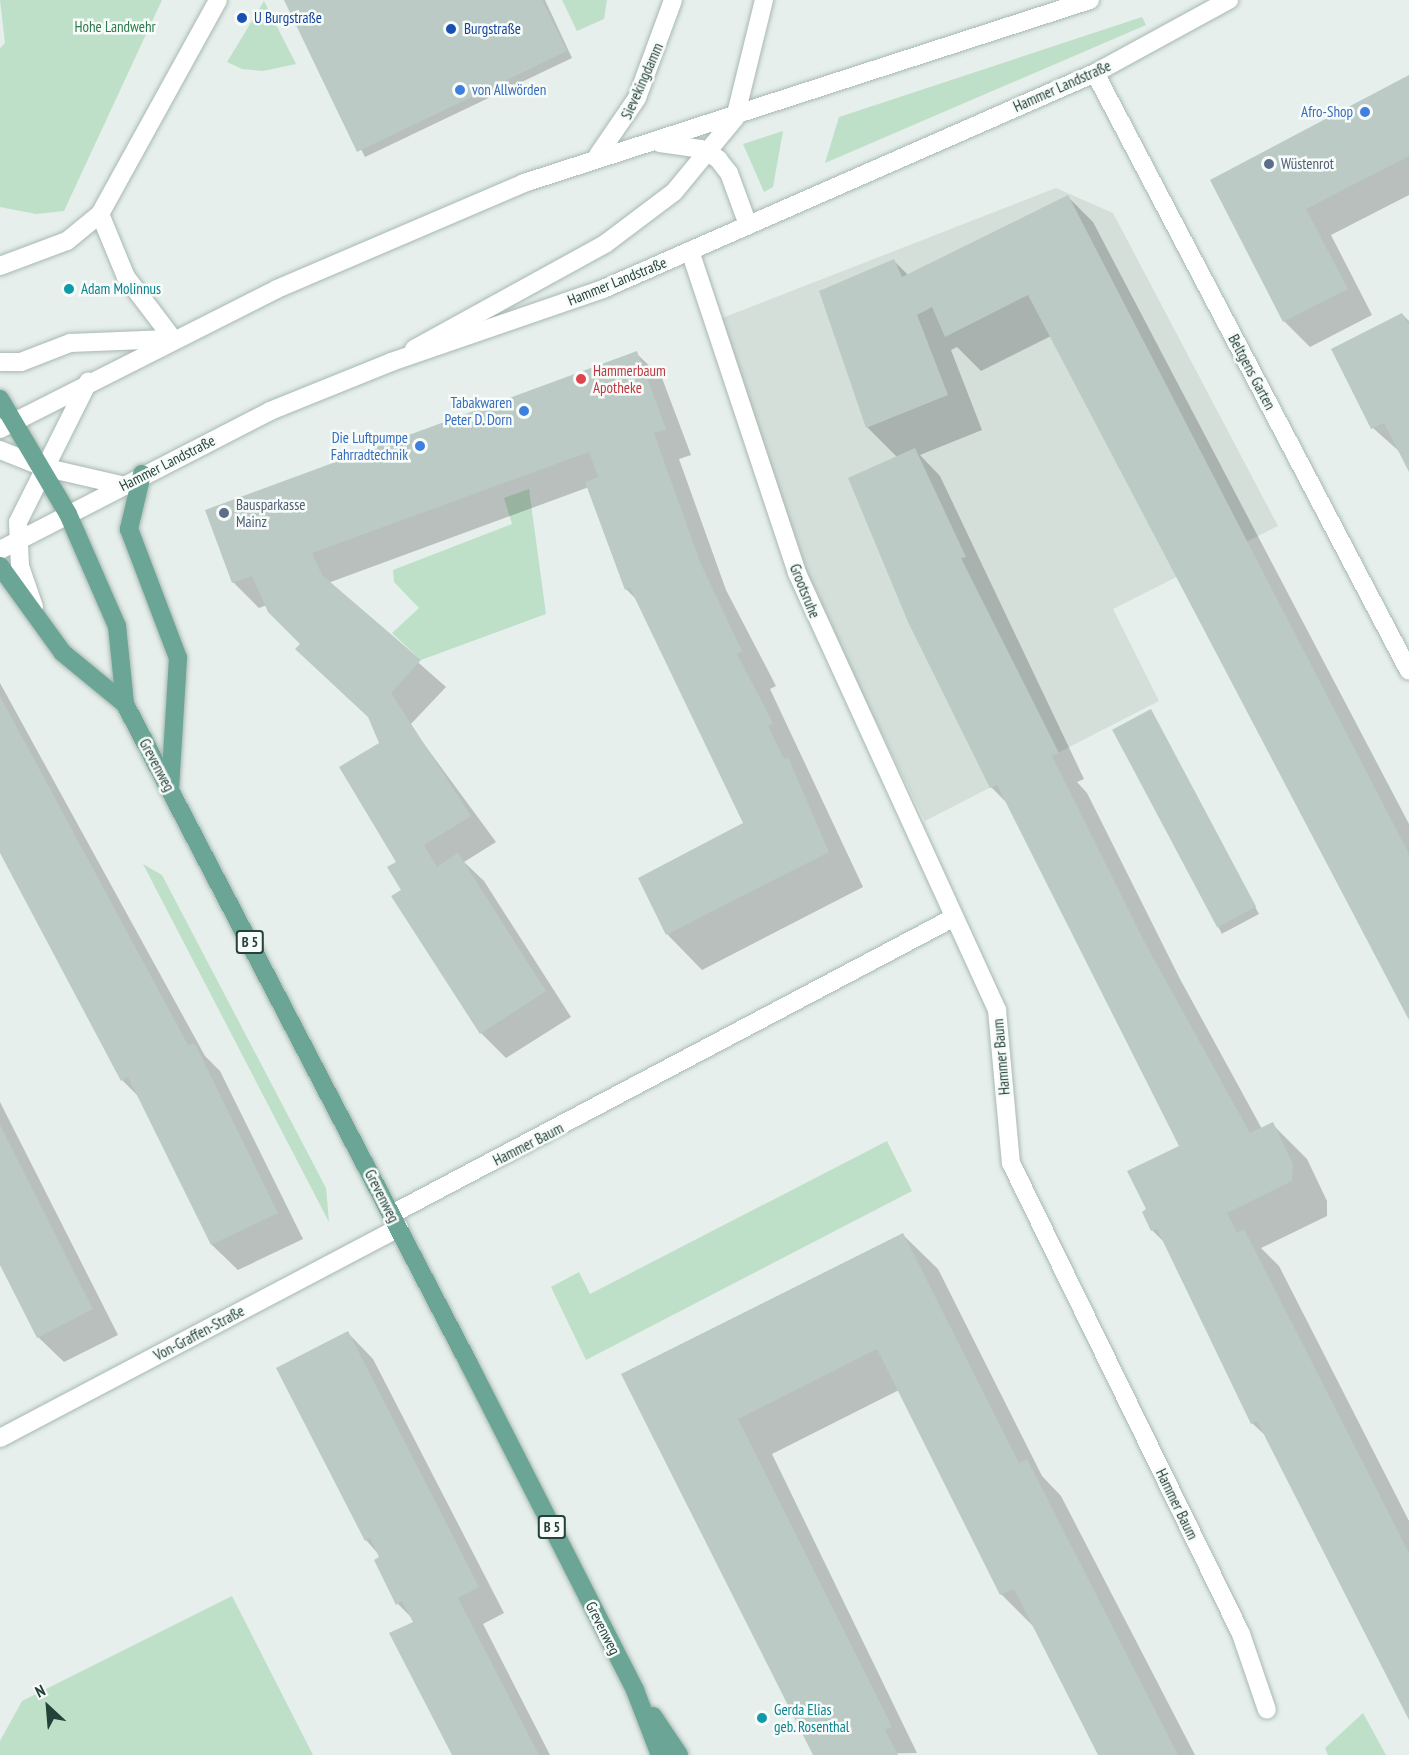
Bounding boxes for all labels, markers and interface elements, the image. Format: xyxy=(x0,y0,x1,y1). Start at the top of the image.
place label: U Burgstraße xyxy=(254,9,322,27)
marker: U Burgstraße xyxy=(235,11,249,25)
park label: Hohe Landwehr xyxy=(74,18,156,36)
marker: Burgstraße xyxy=(442,20,460,38)
place label: Burgstraße xyxy=(464,20,521,38)
street label: Sievekingdamm xyxy=(617,40,667,122)
street label: Hammer Landstraße xyxy=(1010,56,1114,116)
place label: von Allwörden xyxy=(472,81,547,99)
marker: von Allwörden xyxy=(453,83,467,97)
place label: Afro-Shop xyxy=(1301,103,1353,121)
marker: Afro-Shop xyxy=(1358,105,1372,119)
place label: Wüstenrot xyxy=(1281,155,1334,173)
marker: Wüstenrot xyxy=(1262,157,1276,171)
street label: Hammer Landstraße xyxy=(565,253,669,309)
place label: Adam Molinnus xyxy=(81,280,161,298)
marker: Adam Molinnus xyxy=(62,282,76,296)
street label: Beltgens Garten xyxy=(1225,331,1279,413)
place label: Hammerbaum Apotheke xyxy=(593,361,666,396)
marker: Hammerbaum Apotheke xyxy=(574,372,588,386)
place label: Tabakwaren Peter D. Dorn xyxy=(444,393,512,428)
marker: Tabakwaren Peter D. Dorn xyxy=(517,404,531,418)
place label: Die Luftpumpe Fahrradtechnik xyxy=(331,428,408,463)
street label: Hammer Landstraße xyxy=(116,431,218,495)
marker: Die Luftpumpe Fahrradtechnik xyxy=(413,439,427,453)
place label: Bausparkasse Mainz xyxy=(236,495,305,530)
marker: Bausparkasse Mainz xyxy=(217,506,231,520)
street label: Grootsruhe xyxy=(786,561,824,621)
street label: Grevenweg xyxy=(136,735,178,795)
road number: B 5 xyxy=(235,931,265,953)
street label: Hammer Baum xyxy=(989,1018,1013,1096)
street label: Hammer Baum xyxy=(490,1119,566,1169)
street label: Grevenweg xyxy=(361,1166,403,1226)
street label: Von-Graffen-Straße xyxy=(151,1302,247,1364)
street label: Hammer Baum xyxy=(1152,1466,1202,1542)
road number: B 5 xyxy=(537,1516,567,1538)
street label: Grevenweg xyxy=(582,1598,624,1658)
north arrow xyxy=(18,1677,78,1737)
text: N xyxy=(32,1680,48,1702)
place label: Gerda Elias geb. Rosenthal xyxy=(774,1700,850,1735)
marker: Gerda Elias geb. Rosenthal xyxy=(755,1711,769,1725)

